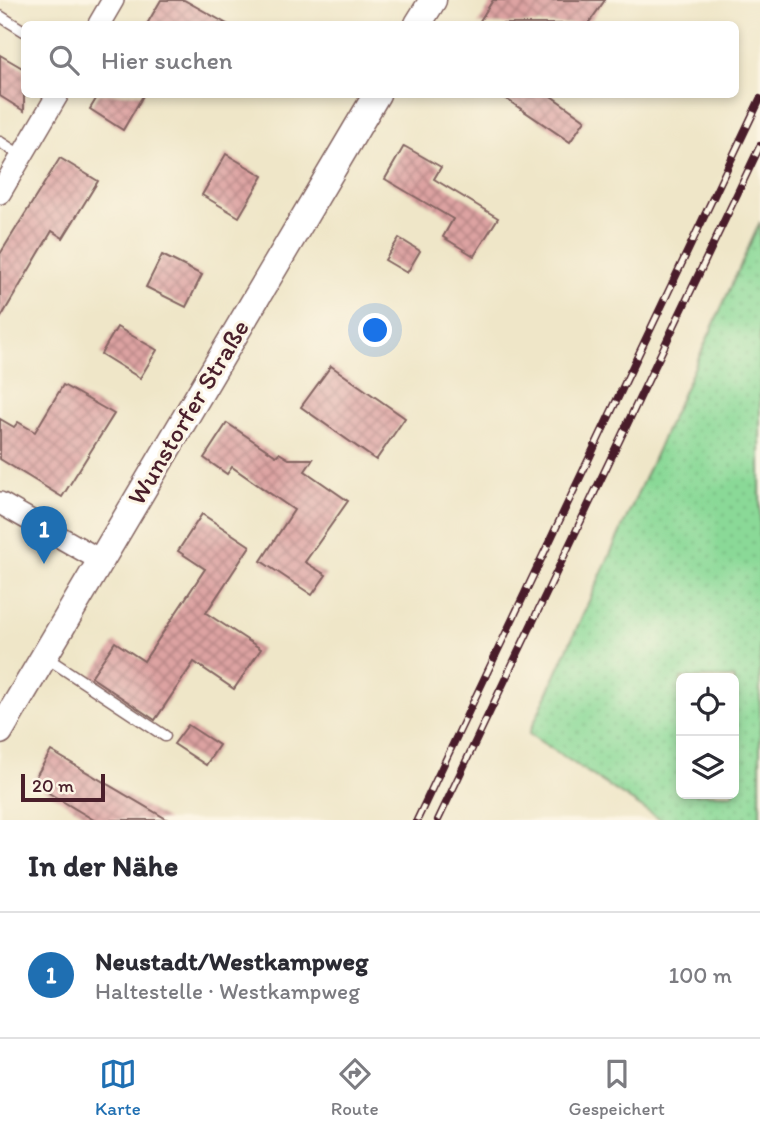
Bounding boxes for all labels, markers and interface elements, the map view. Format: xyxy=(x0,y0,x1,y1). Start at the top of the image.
search box xyxy=(21,21,739,98)
icon: search xyxy=(45,41,83,79)
text: Hier suchen xyxy=(101,44,233,76)
street label: Wunstorfer Straße xyxy=(120,313,256,511)
your location xyxy=(358,313,392,347)
pin: 1 xyxy=(21,506,67,564)
map controls xyxy=(676,673,739,799)
button: locate xyxy=(676,673,739,736)
button: layers xyxy=(676,736,739,799)
scale bar xyxy=(21,771,105,803)
text: 20 m xyxy=(32,774,74,797)
text: In der Nähe xyxy=(28,847,178,884)
text: Neustadt/Westkampweg xyxy=(95,945,368,977)
text: 1 xyxy=(46,961,56,989)
text: 100 m xyxy=(668,961,732,989)
text: Haltestelle · Westkampweg xyxy=(95,977,360,1005)
tab: Karte xyxy=(95,1055,141,1120)
tab: Route xyxy=(331,1055,379,1120)
tab: Gespeichert xyxy=(569,1055,665,1120)

